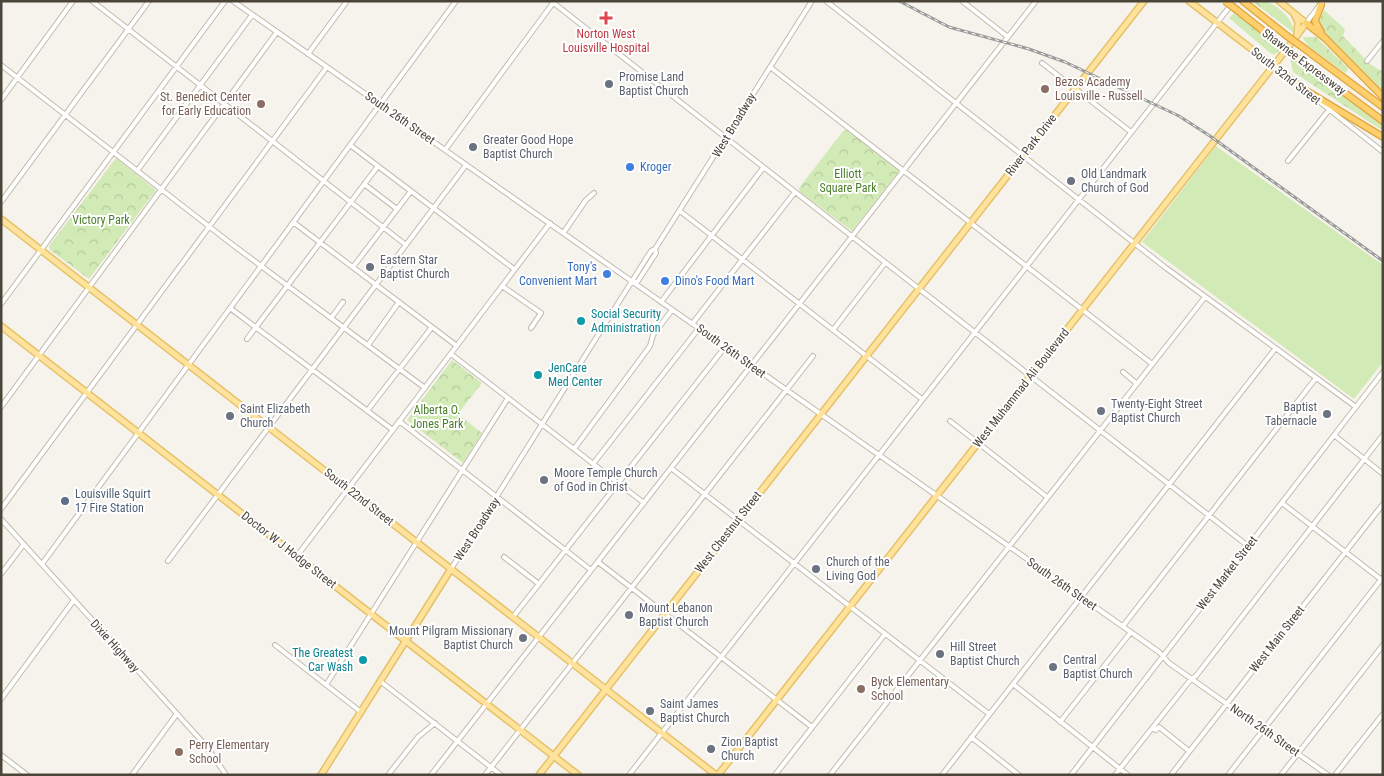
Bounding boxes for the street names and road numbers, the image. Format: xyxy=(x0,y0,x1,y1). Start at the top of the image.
street label: Shawnee Expressway xyxy=(1259,26,1349,98)
street label: South 32nd Street xyxy=(1248,44,1324,108)
street label: South 26th Street xyxy=(362,89,438,148)
street label: West Broadway xyxy=(709,90,759,160)
street label: River Park Drive xyxy=(1003,111,1060,179)
street label: South 26th Street xyxy=(694,321,769,381)
street label: West Muhammad Ali Boulevard xyxy=(970,326,1072,450)
street label: South 22nd Street xyxy=(321,465,397,529)
street label: West Chestnut Street xyxy=(692,488,764,576)
street label: West Broadway xyxy=(451,495,503,563)
street label: Doctor W J Hodge Street xyxy=(239,509,340,592)
street label: West Market Street xyxy=(1194,533,1261,613)
street label: South 26th Street xyxy=(1024,555,1100,614)
street label: West Main Street xyxy=(1247,603,1308,675)
street label: Dixie Highway xyxy=(88,617,142,675)
street label: North 26th Street xyxy=(1228,701,1303,759)

